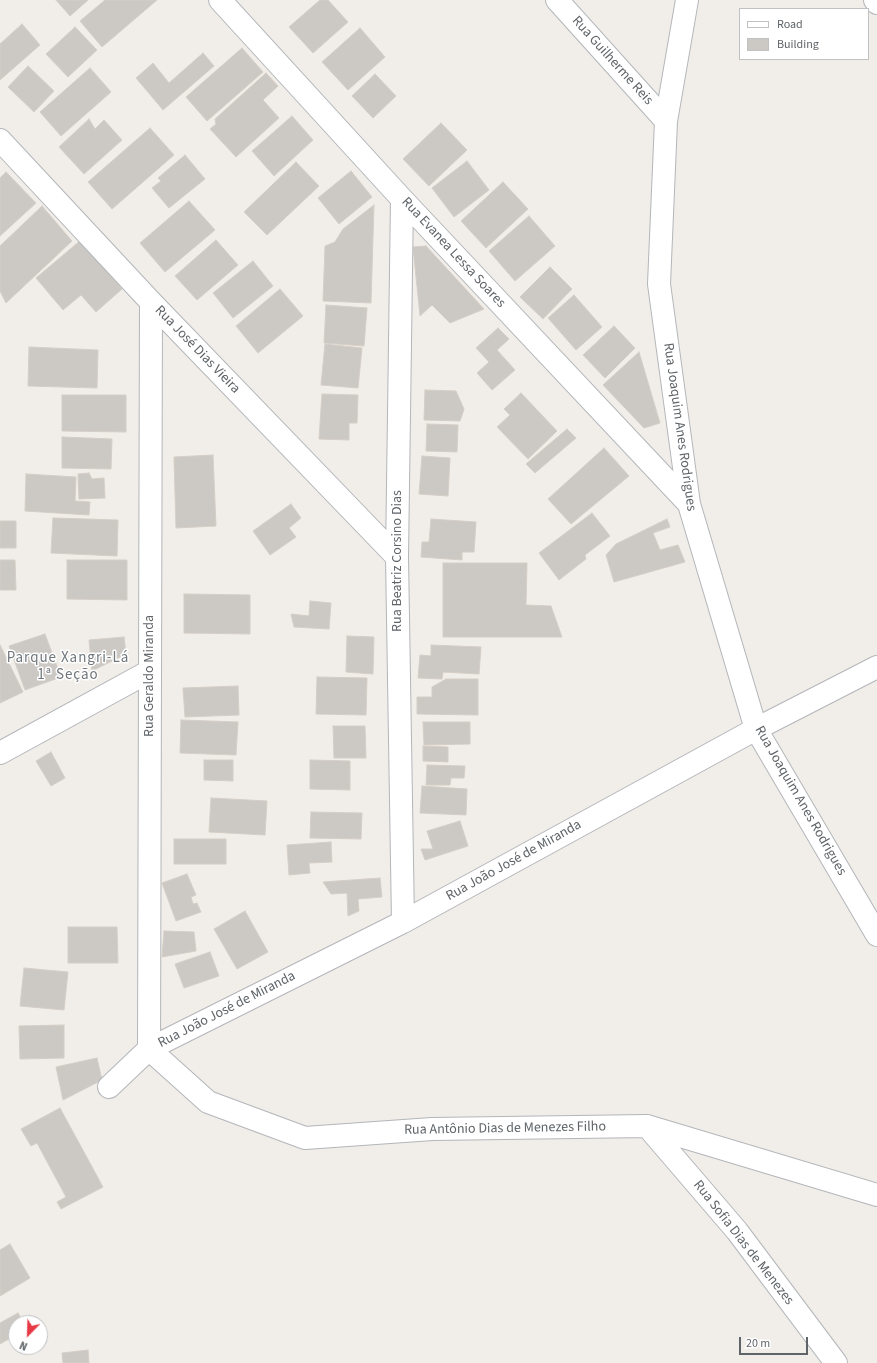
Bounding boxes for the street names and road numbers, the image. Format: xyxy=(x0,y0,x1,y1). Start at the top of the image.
street label: Rua Guilherme Reis xyxy=(568,13,656,109)
street label: Rua Evanea Lessa Soares xyxy=(397,194,509,312)
street label: Rua José Dias Vieira xyxy=(151,303,243,397)
street label: Rua Joaquim Anes Rodrigues xyxy=(659,342,699,512)
street label: Rua Beatriz Corsino Dias xyxy=(390,490,406,632)
street label: Rua Geraldo Miranda xyxy=(142,615,158,737)
street label: Rua Joaquim Anes Rodrigues xyxy=(750,723,850,879)
street label: Rua João José de Miranda xyxy=(443,817,585,905)
street label: Rua João José de Miranda xyxy=(155,968,299,1052)
street label: Rua Antônio Dias de Menezes Filho xyxy=(404,1119,606,1139)
street label: Rua Sofia Dias de Menezes xyxy=(689,1177,797,1309)

